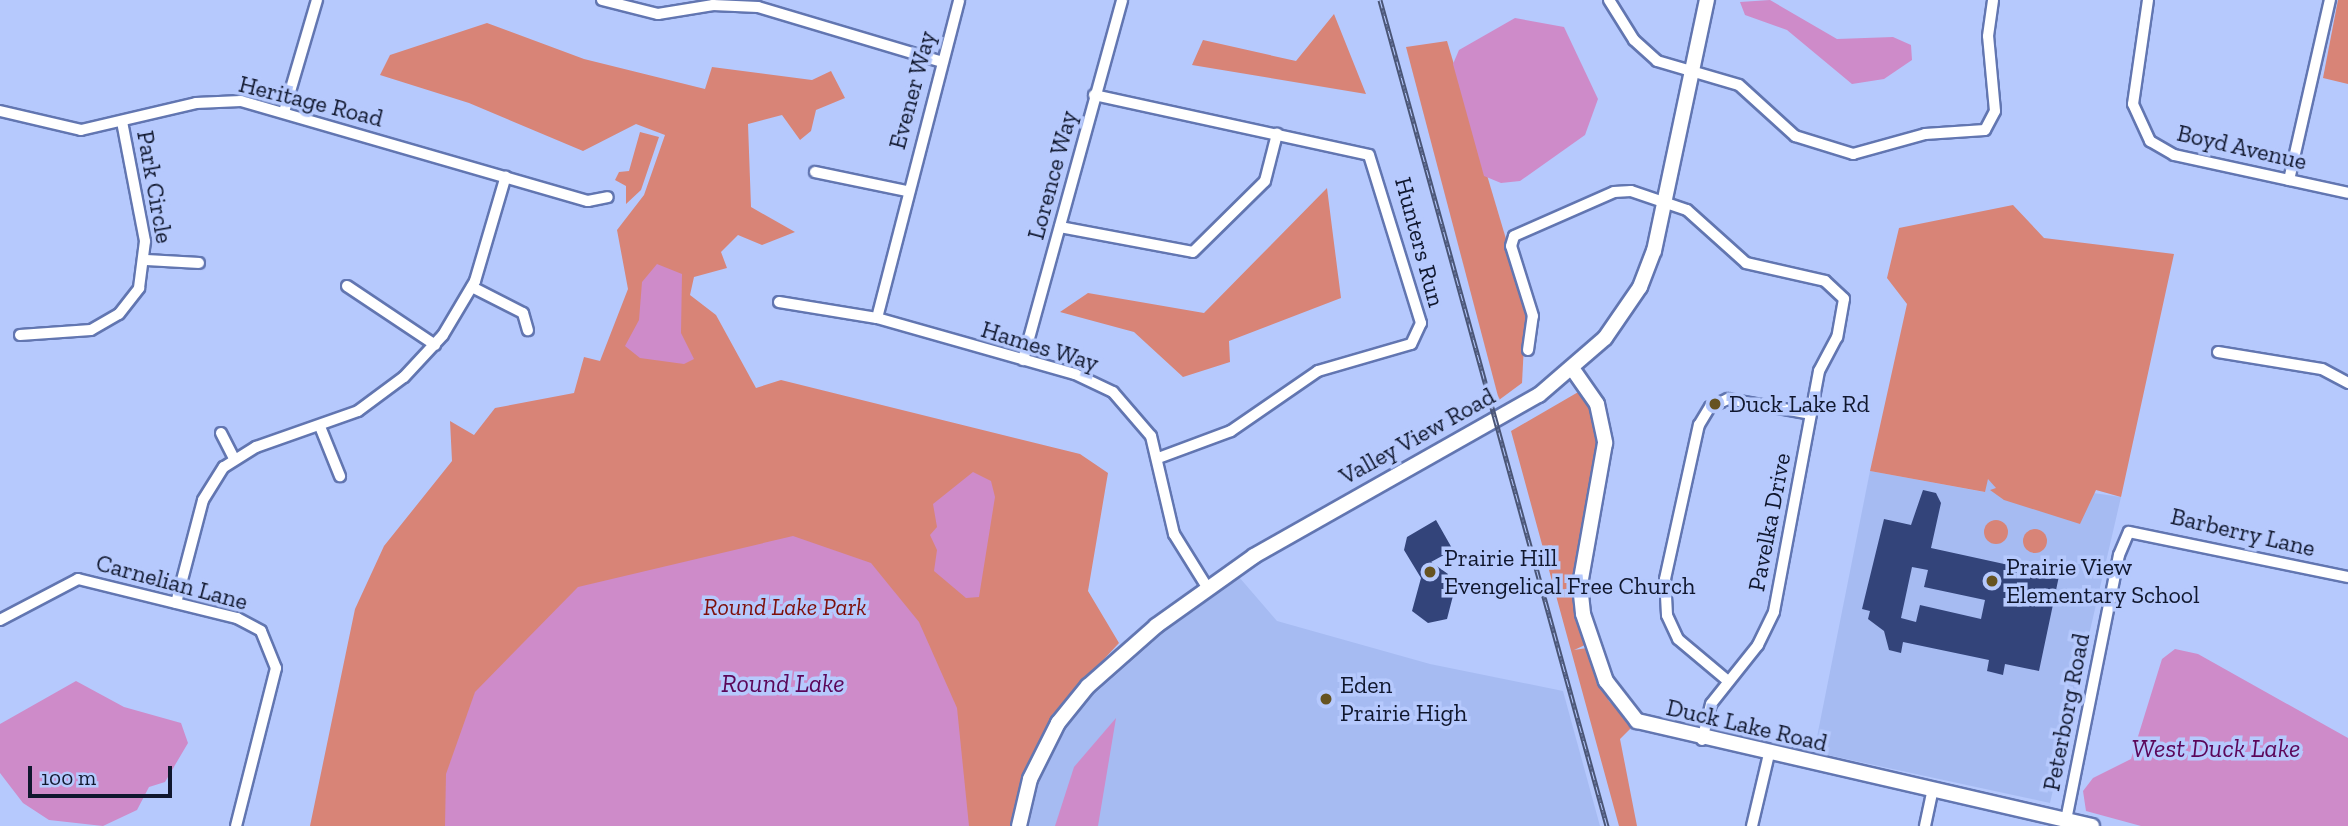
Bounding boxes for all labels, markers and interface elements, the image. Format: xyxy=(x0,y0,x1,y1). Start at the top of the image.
street label: Evener Way xyxy=(882,27,942,153)
street label: Heritage Road xyxy=(236,69,386,133)
street label: Lorence Way xyxy=(1021,107,1083,243)
street label: Boyd Avenue xyxy=(2174,118,2310,176)
street label: Park Circle xyxy=(131,128,179,246)
street label: Hunters Run xyxy=(1389,174,1451,310)
street label: Hames Way xyxy=(977,314,1103,378)
street label: Valley View Road xyxy=(1333,381,1501,491)
place label: Duck Lake Rd xyxy=(1729,390,1870,418)
marker: Duck Lake Rd xyxy=(1707,396,1723,412)
street label: Pavelka Drive xyxy=(1741,450,1797,594)
street label: Barberry Lane xyxy=(2168,501,2318,563)
place label: Prairie Hill Evengelical Free Church xyxy=(1444,544,1695,600)
street label: Carnelian Lane xyxy=(93,548,251,616)
place label: Prairie View Elementary School xyxy=(2006,553,2200,609)
marker: Prairie Hill Evengelical Free Church xyxy=(1422,564,1438,580)
marker: Prairie View Elementary School xyxy=(1984,573,2000,589)
park label: Round Lake Park xyxy=(703,593,867,621)
street label: Peterborg Road xyxy=(2037,631,2095,793)
water label: Round Lake xyxy=(721,668,845,700)
place label: Eden Prairie High xyxy=(1340,671,1467,727)
marker: Eden Prairie High xyxy=(1318,691,1334,707)
street label: Duck Lake Road xyxy=(1664,692,1830,758)
water label: West Duck Lake xyxy=(2132,733,2300,765)
scale bar xyxy=(32,752,175,796)
text: 100 m xyxy=(41,765,96,790)

